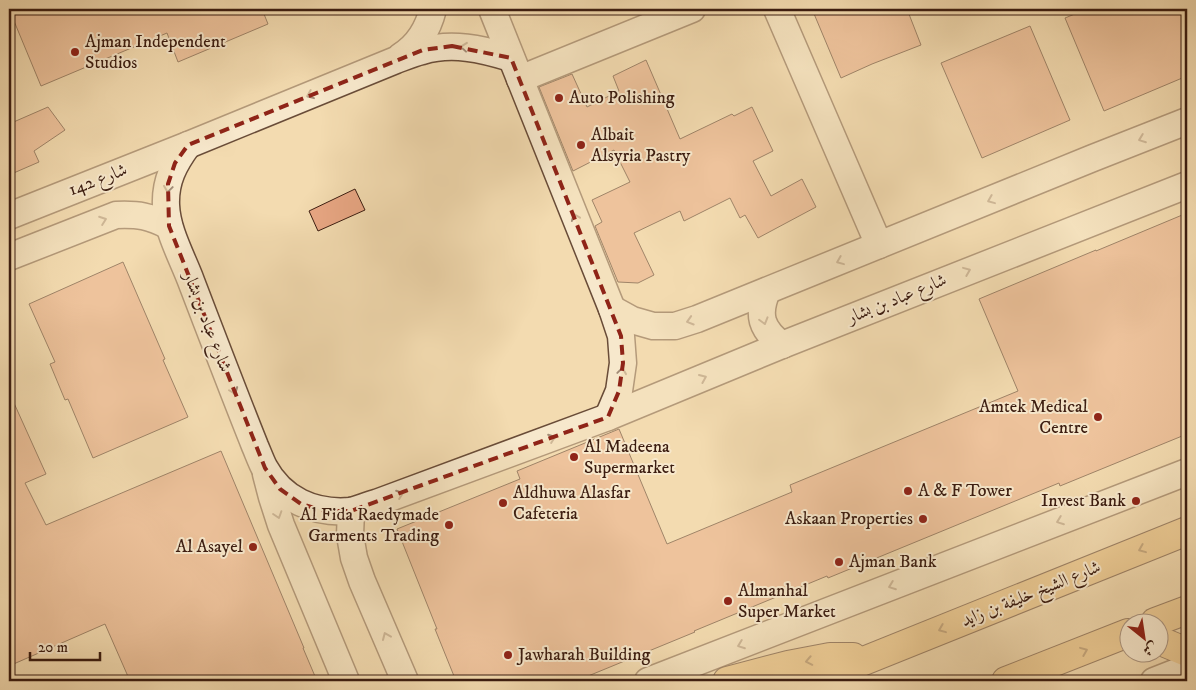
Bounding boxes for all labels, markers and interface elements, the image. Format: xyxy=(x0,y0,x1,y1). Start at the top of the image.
place label: Ajman Independent Studios xyxy=(85,31,226,74)
one-way arrow xyxy=(460,42,468,53)
marker: Ajman Independent Studios xyxy=(69,46,81,58)
place label: Auto Polishing xyxy=(569,87,675,109)
one-way arrow xyxy=(306,89,315,100)
marker: Auto Polishing xyxy=(553,92,565,104)
place label: Albait Alsyria Pastry xyxy=(591,124,691,167)
one-way arrow xyxy=(1138,133,1147,143)
marker: Albait Alsyria Pastry xyxy=(575,139,587,151)
street label: شارع 142 xyxy=(66,159,131,204)
one-way arrow xyxy=(163,185,174,193)
one-way arrow xyxy=(987,193,996,204)
one-way arrow xyxy=(571,213,582,222)
one-way arrow xyxy=(98,216,107,226)
one-way arrow xyxy=(837,255,845,265)
street label: شارع عباد بن بشار xyxy=(174,267,236,376)
one-way arrow xyxy=(963,267,971,277)
street label: شارع عباد بن بشار xyxy=(842,269,951,333)
one-way arrow xyxy=(686,316,694,326)
one-way arrow xyxy=(758,316,769,325)
one-way arrow xyxy=(616,366,627,374)
one-way arrow xyxy=(698,374,707,384)
one-way arrow xyxy=(228,387,238,395)
place label: Amtek Medical Centre xyxy=(979,396,1089,439)
marker: Amtek Medical Centre xyxy=(1092,411,1104,423)
one-way arrow xyxy=(547,434,556,444)
place label: Al Madeena Supermarket xyxy=(584,436,675,479)
marker: Al Madeena Supermarket xyxy=(568,451,580,463)
place label: A & F Tower xyxy=(918,480,1012,502)
place label: Aldhuwa Alasfar Cafeteria xyxy=(513,482,631,525)
marker: A & F Tower xyxy=(902,485,914,497)
one-way arrow xyxy=(395,490,403,500)
place label: Invest Bank xyxy=(1041,490,1126,512)
marker: Invest Bank xyxy=(1130,495,1142,507)
marker: Aldhuwa Alasfar Cafeteria xyxy=(497,497,509,509)
place label: Al Fida Raedymade Garments Trading xyxy=(300,504,439,547)
place label: Askaan Properties xyxy=(785,508,913,530)
one-way arrow xyxy=(272,511,282,519)
marker: Askaan Properties xyxy=(917,513,929,525)
one-way arrow xyxy=(1056,515,1065,526)
marker: Al Fida Raedymade Garments Trading xyxy=(443,519,455,531)
place label: Al Asayel xyxy=(176,536,244,558)
marker: Al Asayel xyxy=(247,541,259,553)
one-way arrow xyxy=(1138,543,1147,554)
place label: Ajman Bank xyxy=(849,551,937,573)
marker: Ajman Bank xyxy=(833,556,845,568)
street label: شارع الشيخ خليفة بن زايد xyxy=(958,556,1106,636)
place label: Almanhal Super Market xyxy=(738,580,836,623)
one-way arrow xyxy=(888,580,897,591)
marker: Almanhal Super Market xyxy=(722,595,734,607)
north arrow xyxy=(1118,612,1168,662)
one-way arrow xyxy=(938,623,947,633)
scale bar xyxy=(30,630,100,662)
one-way arrow xyxy=(381,632,392,641)
text: ش xyxy=(1139,637,1161,660)
text: 20 m xyxy=(38,638,68,657)
one-way arrow xyxy=(737,639,746,649)
place label: Jawharah Building xyxy=(516,644,651,666)
one-way arrow xyxy=(1079,647,1088,657)
marker: Jawharah Building xyxy=(502,649,514,661)
one-way arrow xyxy=(804,656,813,666)

